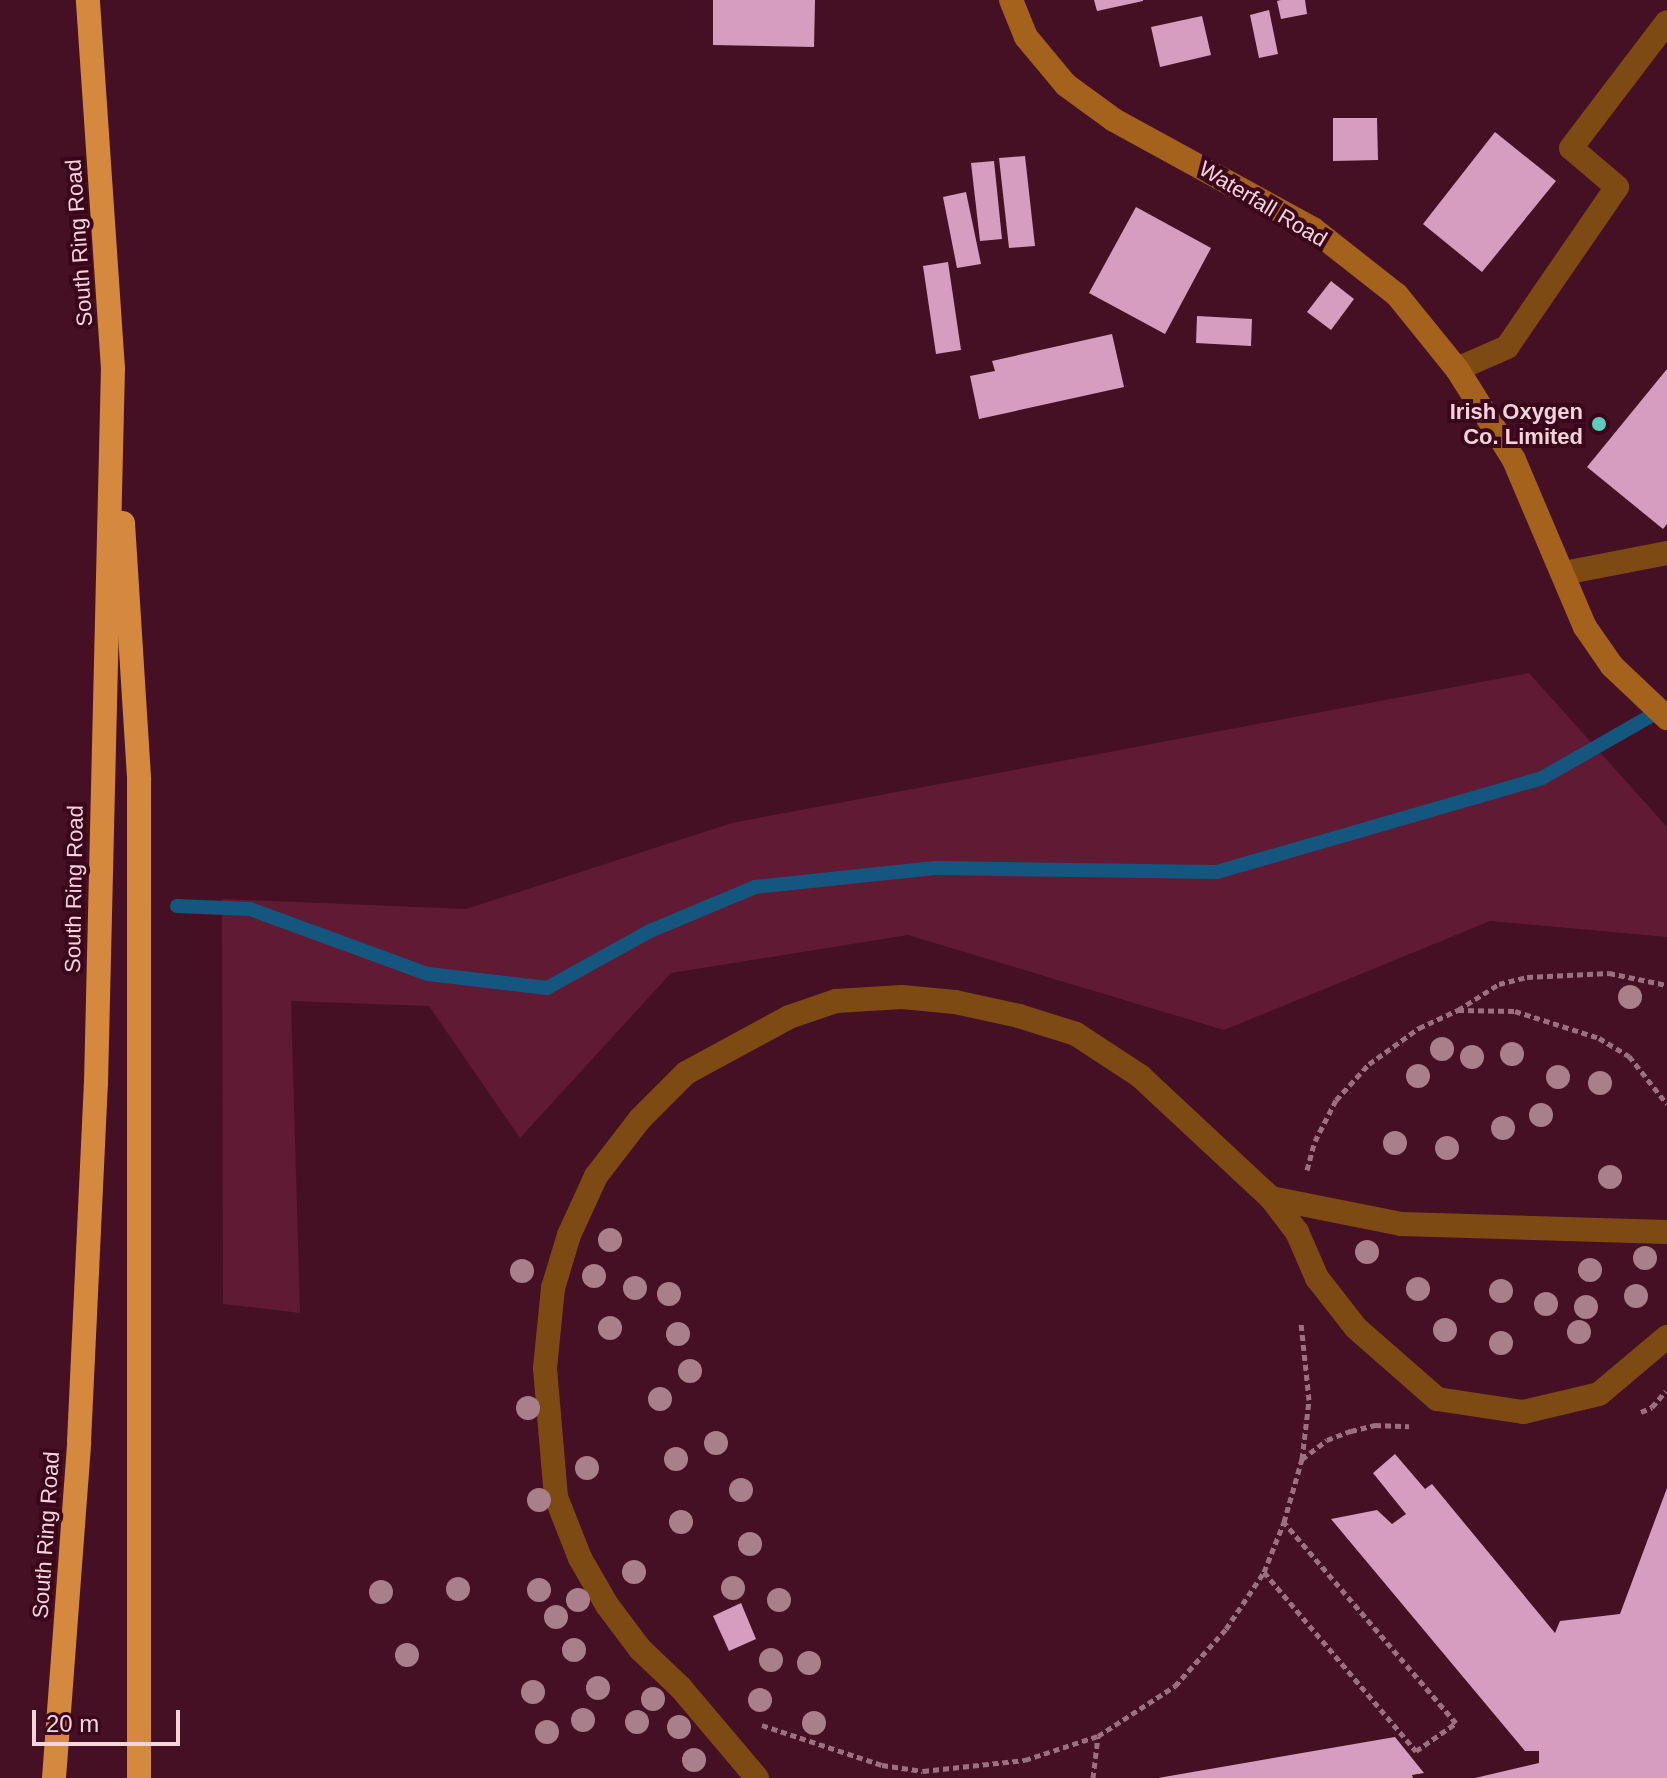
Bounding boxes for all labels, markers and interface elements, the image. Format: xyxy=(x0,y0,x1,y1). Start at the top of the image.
street label: Waterfall Road xyxy=(1194,155,1332,253)
street label: South Ring Road xyxy=(60,159,98,327)
place label: Irish Oxygen Co. Limited xyxy=(1450,398,1583,450)
marker: Irish Oxygen Co. Limited xyxy=(1590,415,1608,433)
street label: South Ring Road xyxy=(59,805,89,973)
street label: South Ring Road xyxy=(27,1451,65,1619)
scale bar xyxy=(36,1694,184,1744)
text: 20 m xyxy=(46,1710,99,1737)

